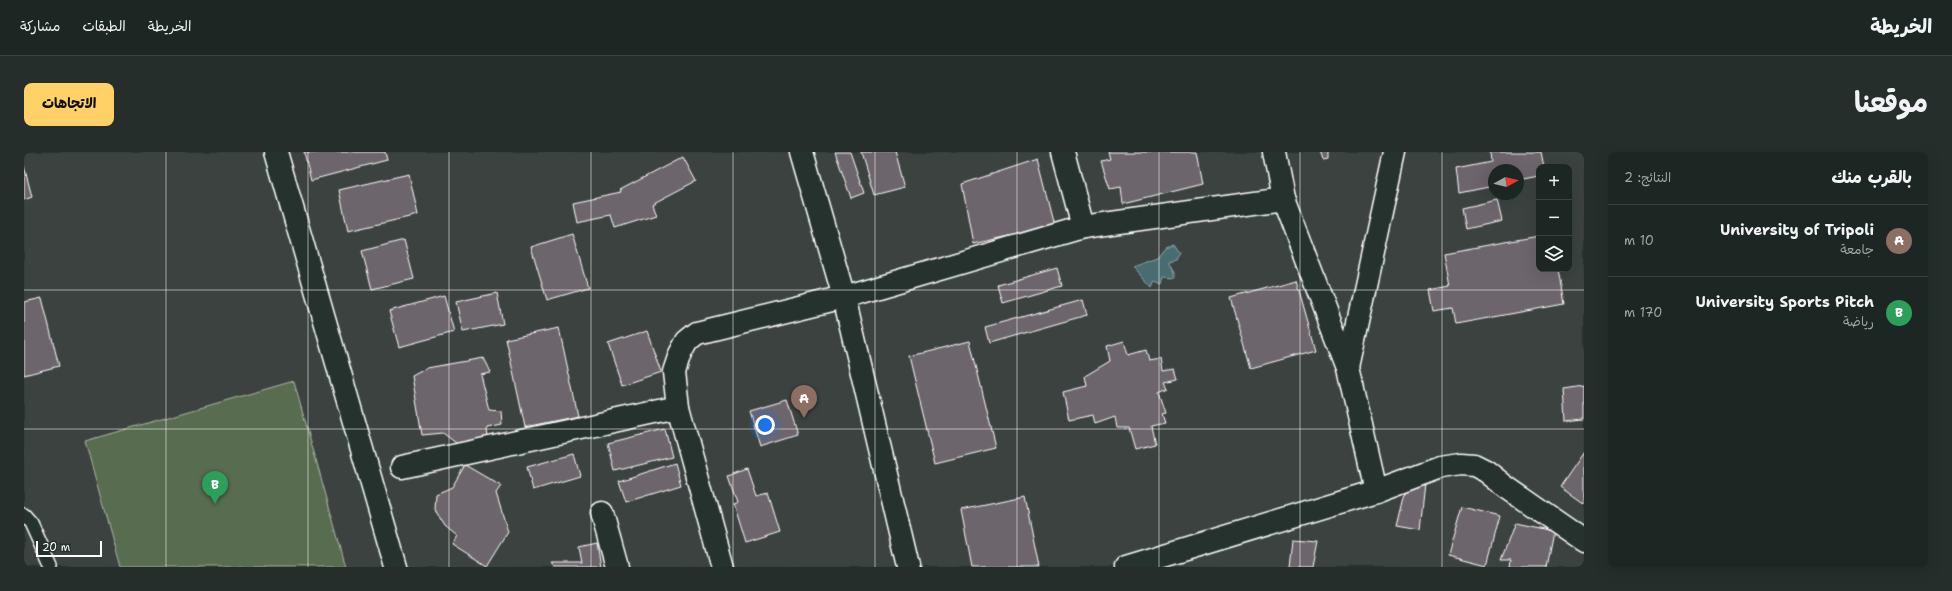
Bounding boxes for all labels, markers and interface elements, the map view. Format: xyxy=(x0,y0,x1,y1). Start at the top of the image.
text: الخريطة xyxy=(1870,14,1932,39)
text: مشاركة xyxy=(20,17,60,35)
text: الطبقات xyxy=(82,17,126,35)
text: الخريطة xyxy=(148,17,191,35)
button: الاتجاهات xyxy=(24,83,114,126)
text: موقعنا xyxy=(1854,83,1928,121)
north arrow xyxy=(1488,164,1524,200)
map controls xyxy=(1536,164,1572,272)
button: + xyxy=(1536,164,1572,200)
text: بالقرب منك xyxy=(1832,166,1912,188)
text: النتائج: 2 xyxy=(1624,169,1671,186)
button: − xyxy=(1536,200,1572,236)
text: University of Tripoli xyxy=(1720,220,1874,240)
text: 10 m xyxy=(1624,232,1654,249)
text: A xyxy=(1894,232,1904,249)
button: layers xyxy=(1536,236,1572,272)
text: جامعة xyxy=(1840,241,1874,258)
text: University Sports Pitch xyxy=(1696,292,1874,312)
text: 170 m xyxy=(1624,304,1662,321)
text: B xyxy=(1895,304,1903,321)
text: رياضة xyxy=(1843,313,1874,330)
pin: A xyxy=(791,385,817,418)
your location xyxy=(755,415,775,435)
pin: B xyxy=(202,471,228,504)
scale bar xyxy=(36,539,102,558)
text: 20 m xyxy=(42,540,70,555)

